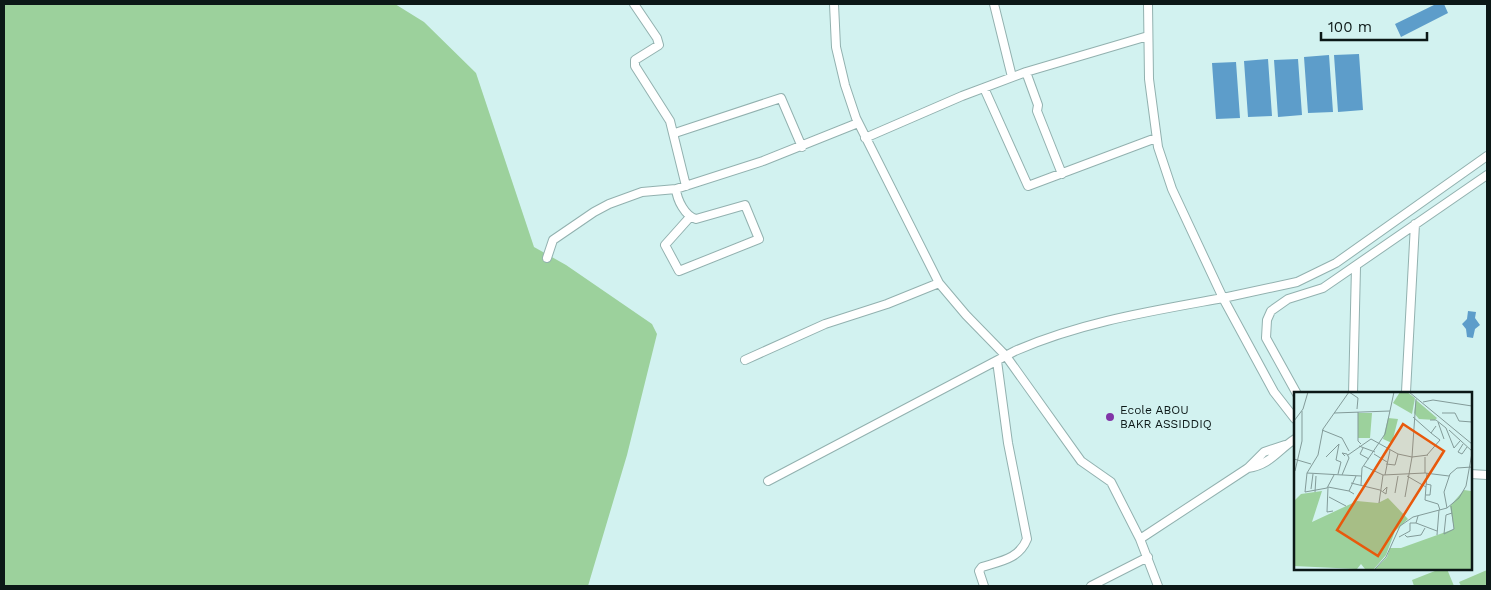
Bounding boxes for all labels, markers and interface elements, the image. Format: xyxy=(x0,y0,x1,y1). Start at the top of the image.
scale bar xyxy=(1321,10,1427,42)
text: 100 m xyxy=(1328,18,1372,36)
inset map xyxy=(1294,392,1471,570)
place label: Ecole ABOU BAKR ASSIDDIQ xyxy=(1120,403,1212,431)
marker: Ecole ABOU BAKR ASSIDDIQ xyxy=(1104,411,1116,423)

